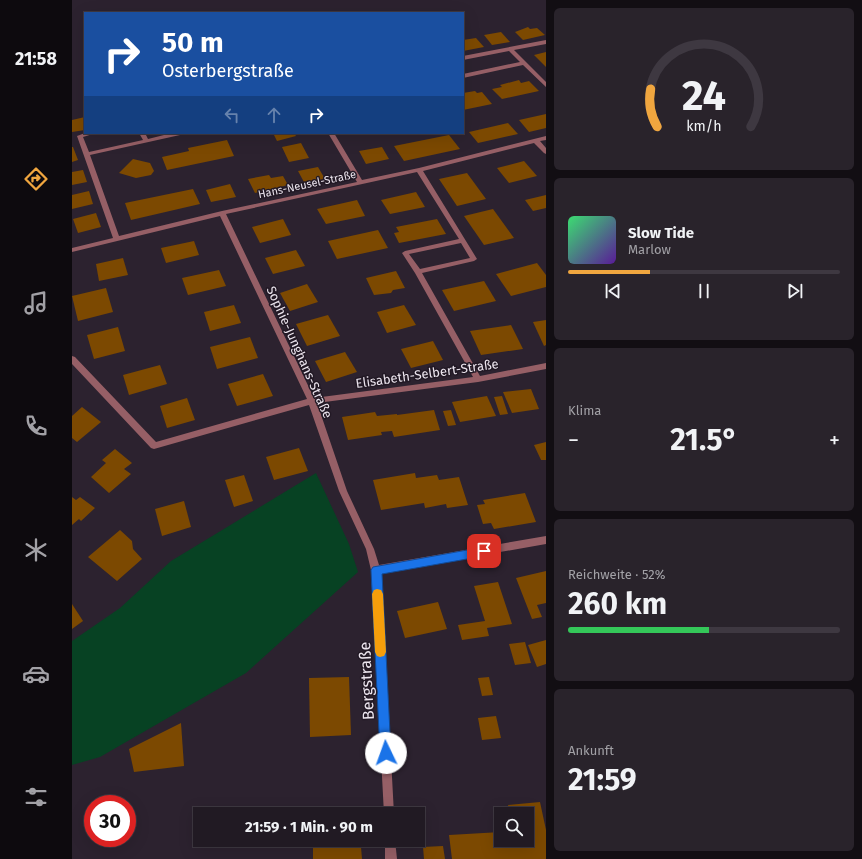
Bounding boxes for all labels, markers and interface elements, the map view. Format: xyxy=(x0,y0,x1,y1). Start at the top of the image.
text: 50 m xyxy=(162,26,224,59)
icon: right xyxy=(96,28,148,80)
text: 21:58 xyxy=(15,48,57,70)
text: Osterbergstraße xyxy=(162,60,294,82)
text: 24 xyxy=(682,71,726,121)
icon: left xyxy=(221,104,243,126)
icon: ahead xyxy=(263,104,285,126)
icon: right xyxy=(305,104,327,126)
text: km/h xyxy=(686,118,722,135)
icon: directions xyxy=(22,165,50,193)
street label: Hans-Neusel-Straße xyxy=(257,168,357,201)
text: Slow Tide xyxy=(628,224,694,242)
text: Marlow xyxy=(628,242,671,257)
icon: previous xyxy=(602,280,624,302)
icon: pause xyxy=(693,280,715,302)
icon: next xyxy=(784,280,806,302)
street label: Sophie-Junghans-Straße xyxy=(264,284,335,421)
icon: music xyxy=(22,289,50,317)
street label: Elisabeth-Selbert-Straße xyxy=(355,356,499,391)
text: Klima xyxy=(568,403,601,418)
icon: phone xyxy=(22,412,50,440)
text: 21.5° xyxy=(670,422,738,458)
text: − xyxy=(568,427,579,454)
text: + xyxy=(829,427,840,454)
pin xyxy=(467,534,501,568)
icon: climate xyxy=(22,536,50,564)
icon: arrive xyxy=(473,540,495,562)
text: Reichweite · 52% xyxy=(568,567,665,582)
text: 260 km xyxy=(568,586,667,622)
street label: Bergstraße xyxy=(355,641,378,721)
icon: car xyxy=(22,660,50,688)
position arrow xyxy=(365,732,407,774)
text: Ankunft xyxy=(568,743,614,758)
text: 21:59 xyxy=(568,762,637,798)
icon: filters xyxy=(22,783,50,811)
speed limit sign: 30 xyxy=(84,795,136,847)
map controls xyxy=(494,807,534,847)
button: search xyxy=(494,807,534,847)
text: 21:59 · 1 Min. · 90 m xyxy=(245,818,373,836)

